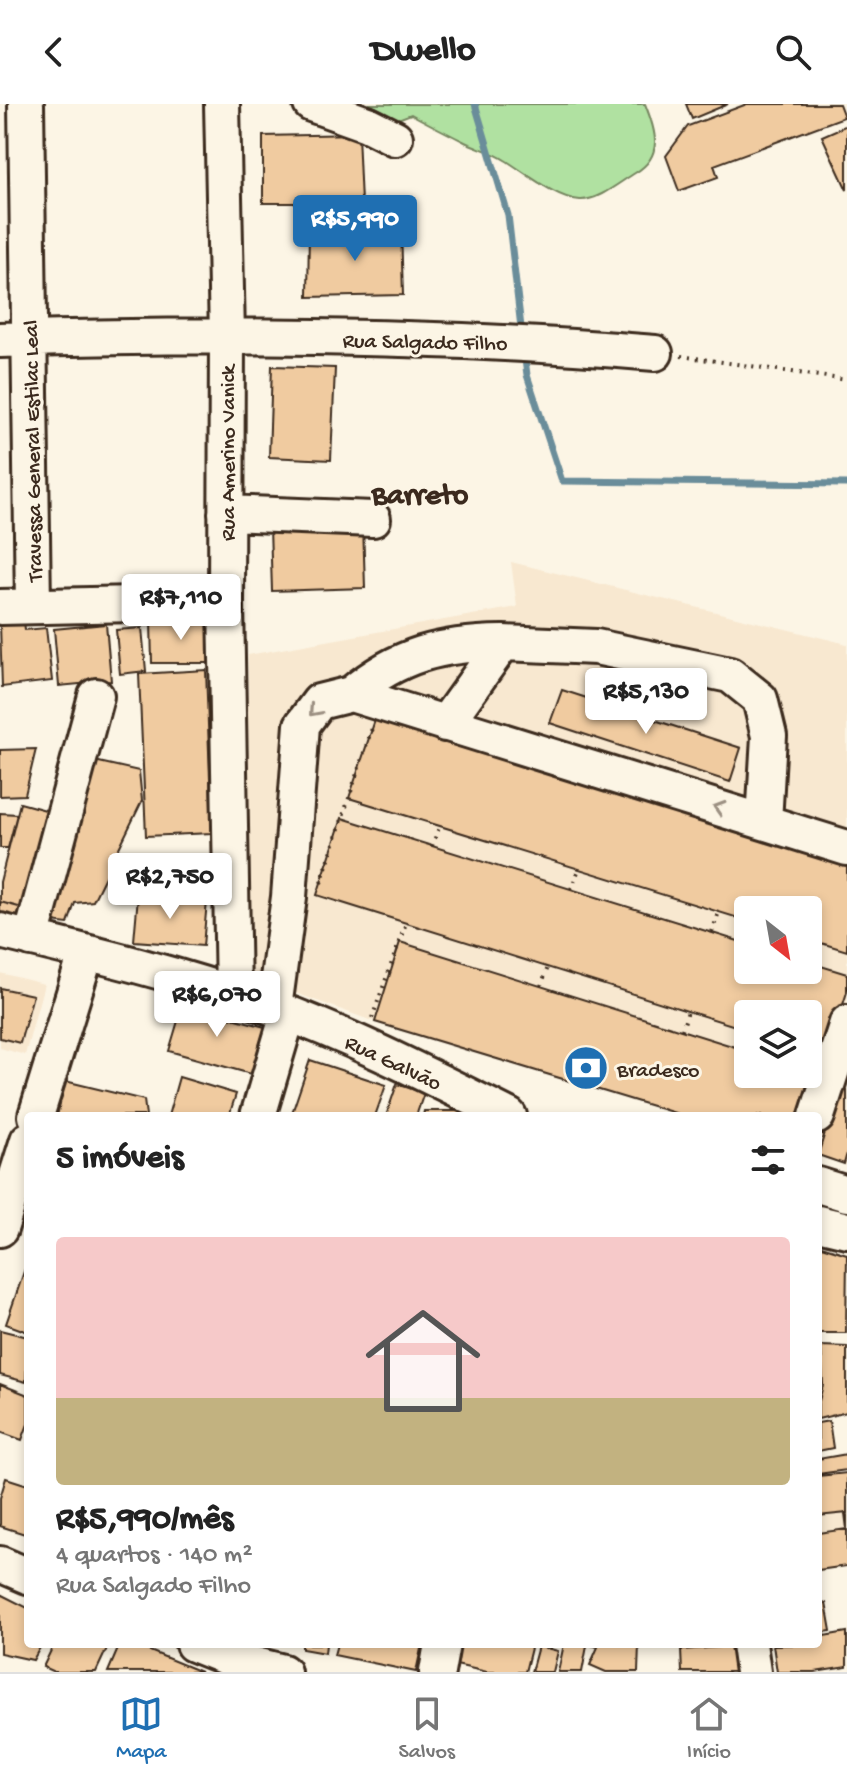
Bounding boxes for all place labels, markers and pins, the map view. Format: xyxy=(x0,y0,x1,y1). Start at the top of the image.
pin: R$5,990 xyxy=(281,195,429,263)
pin: R$7,110 xyxy=(107,574,255,642)
pin: R$5,130 xyxy=(572,668,720,736)
pin: R$2,750 xyxy=(96,853,244,921)
pin: R$6,070 xyxy=(143,971,291,1039)
bank icon: Bradesco xyxy=(562,1044,610,1092)
place label: Bradesco xyxy=(616,1059,700,1085)

